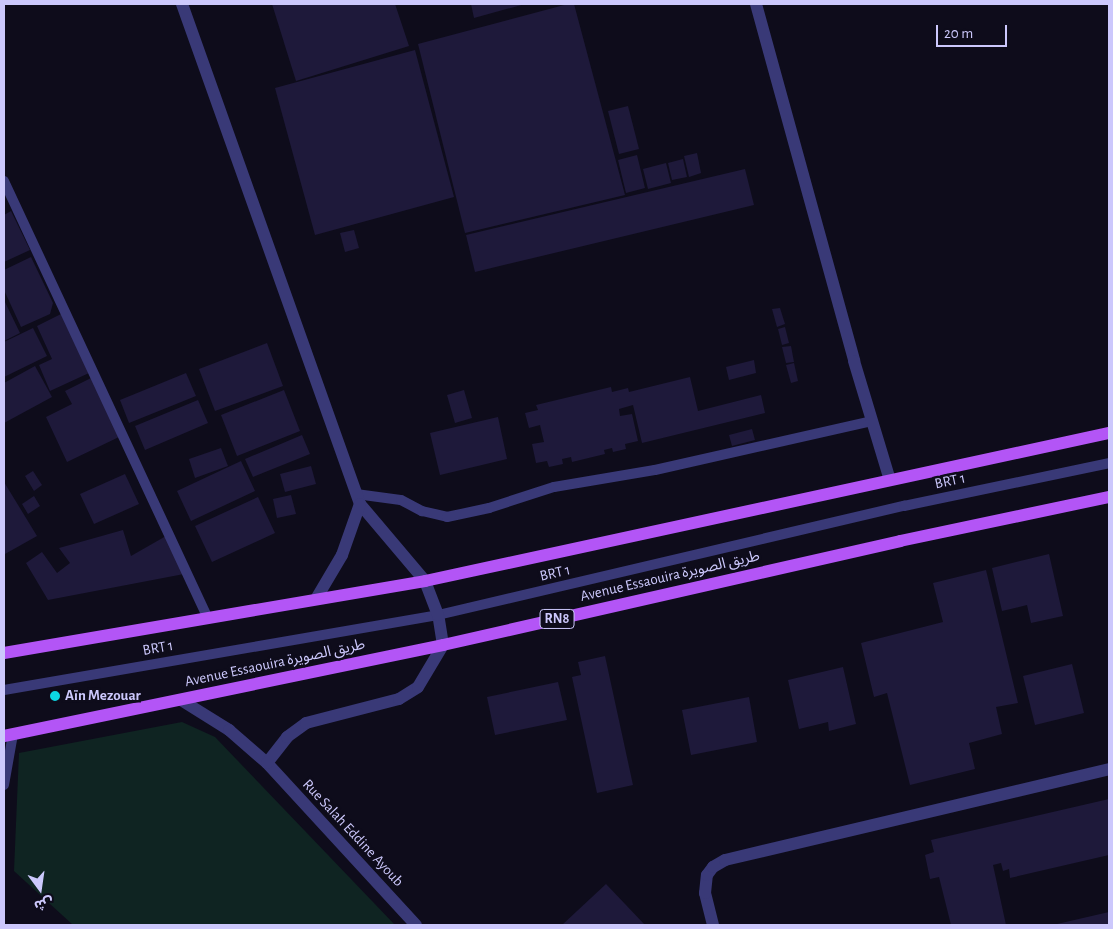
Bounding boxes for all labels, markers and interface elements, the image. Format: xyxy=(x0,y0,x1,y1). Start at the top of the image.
scale bar xyxy=(938,15,1009,47)
text: 20 m xyxy=(944,26,973,41)
street label: BRT 1 xyxy=(933,469,967,493)
street label: Avenue Essaouira طريق الصويرة xyxy=(579,547,761,605)
street label: BRT 1 xyxy=(538,561,572,585)
road number: RN8 xyxy=(540,608,574,630)
street label: Avenue Essaouira طريق الصويرة xyxy=(183,635,367,691)
street label: BRT 1 xyxy=(141,636,175,660)
place label: Aïn Mezouar xyxy=(65,687,141,705)
marker: Aïn Mezouar xyxy=(49,690,61,702)
street label: Rue Salah Eddine Ayoub xyxy=(299,776,407,890)
north arrow xyxy=(15,864,65,914)
text: ش xyxy=(33,894,55,913)

